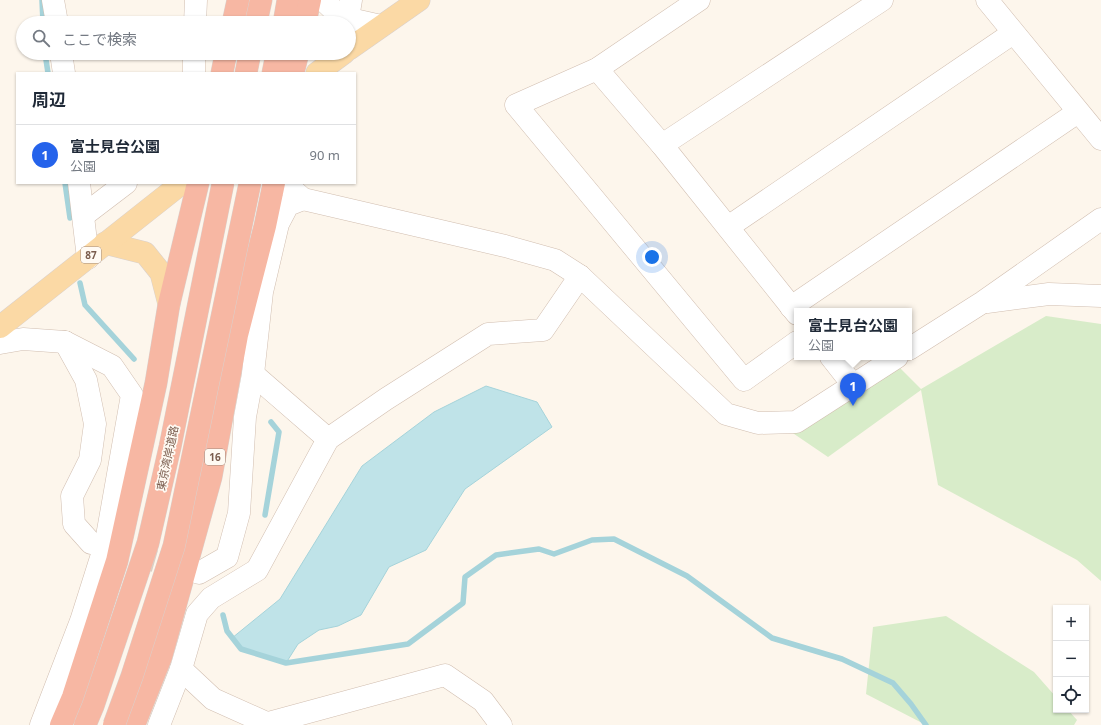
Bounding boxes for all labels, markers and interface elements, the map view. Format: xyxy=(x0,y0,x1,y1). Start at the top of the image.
search box xyxy=(16,16,356,60)
icon: search xyxy=(30,27,52,49)
text: ここで検索 xyxy=(62,29,137,49)
text: 周辺 xyxy=(32,88,66,111)
text: 富士見台公園 xyxy=(70,136,160,156)
text: 1 xyxy=(41,146,49,164)
text: 90 m xyxy=(310,146,340,164)
text: 公園 xyxy=(70,157,96,175)
road number: 87 xyxy=(81,247,101,263)
your location xyxy=(642,247,662,267)
popup xyxy=(794,308,912,360)
text: 富士見台公園 xyxy=(808,315,898,335)
text: 公園 xyxy=(808,336,834,354)
pin: 1 xyxy=(840,373,866,406)
street label: 東京湾岸道路 xyxy=(153,424,181,492)
road number: 16 xyxy=(205,449,225,465)
map controls xyxy=(1053,605,1089,713)
button: + xyxy=(1053,605,1089,641)
button: − xyxy=(1053,641,1089,677)
button: locate xyxy=(1053,677,1089,713)

